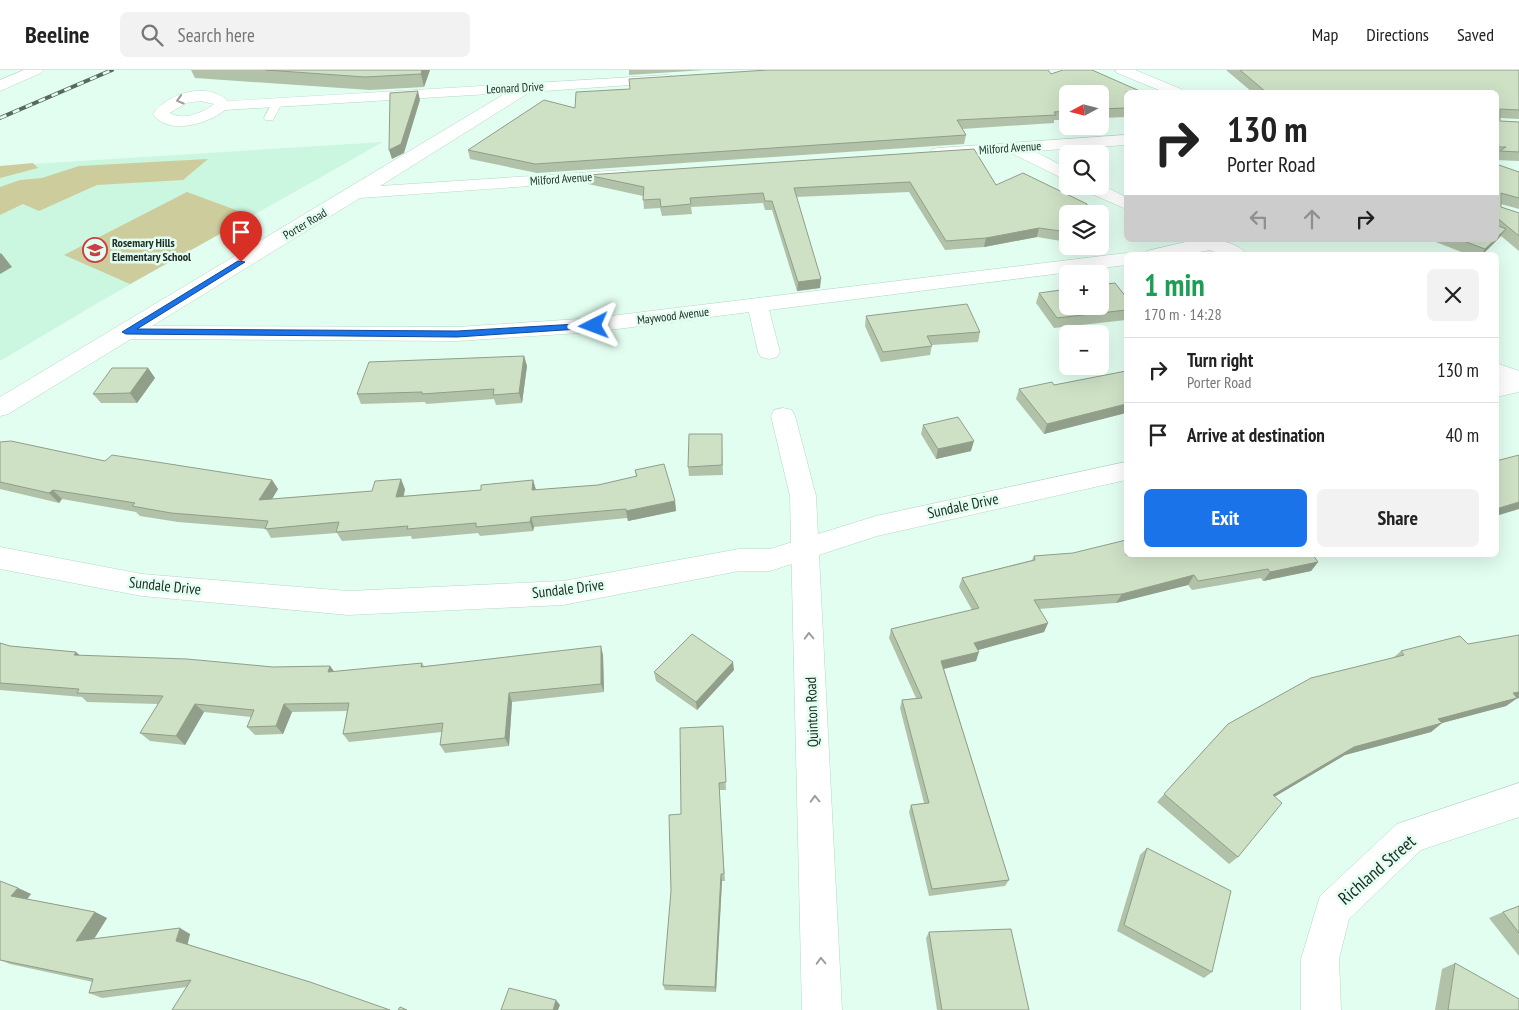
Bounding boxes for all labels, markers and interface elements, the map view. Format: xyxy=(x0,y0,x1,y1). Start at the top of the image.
search box xyxy=(120,12,470,57)
text: Beeline xyxy=(25,19,90,50)
icon: search xyxy=(138,21,166,49)
text: Search here xyxy=(178,23,255,47)
text: Map xyxy=(1312,23,1338,46)
text: Directions xyxy=(1366,23,1429,46)
text: Saved xyxy=(1457,23,1494,46)
street label: Leonard Drive xyxy=(486,79,544,96)
north arrow xyxy=(1059,85,1109,135)
map controls xyxy=(1059,85,1109,375)
one-way arrow xyxy=(176,95,185,105)
text: 130 m xyxy=(1227,106,1308,152)
icon: right xyxy=(1144,110,1209,175)
street label: Milford Avenue xyxy=(978,138,1042,157)
button: search xyxy=(1059,145,1109,195)
text: Porter Road xyxy=(1227,150,1316,178)
street label: Milford Avenue xyxy=(529,169,593,188)
street label: Porter Road xyxy=(280,205,329,242)
button: layers xyxy=(1059,205,1109,255)
icon: left xyxy=(1245,205,1273,233)
icon: ahead xyxy=(1298,205,1326,233)
icon: right xyxy=(1351,205,1379,233)
pin xyxy=(220,211,262,262)
icon: arrive xyxy=(227,218,255,246)
place label: Rosemary Hills Elementary School xyxy=(112,235,191,264)
school or university icon: Rosemary Hills Elementary School xyxy=(82,237,108,263)
button: + xyxy=(1059,265,1109,315)
text: 1 min xyxy=(1144,265,1205,304)
button: close xyxy=(1427,269,1479,321)
position arrow xyxy=(567,299,619,351)
street label: Maywood Avenue xyxy=(636,304,710,327)
text: 170 m · 14:28 xyxy=(1144,304,1222,324)
button: − xyxy=(1059,325,1109,375)
text: Turn right xyxy=(1187,348,1253,372)
icon: right xyxy=(1144,356,1172,384)
text: 130 m xyxy=(1437,358,1479,382)
text: Porter Road xyxy=(1187,372,1251,392)
icon: arrive xyxy=(1144,421,1172,449)
text: Arrive at destination xyxy=(1187,423,1325,447)
text: 40 m xyxy=(1446,423,1479,447)
street label: Sundale Drive xyxy=(926,489,1000,522)
button: Exit xyxy=(1144,489,1307,547)
button: Share xyxy=(1317,489,1479,547)
street label: Sundale Drive xyxy=(128,572,202,599)
street label: Sundale Drive xyxy=(531,575,605,602)
one-way arrow xyxy=(804,632,814,640)
street label: Quinton Road xyxy=(801,676,822,748)
one-way arrow xyxy=(810,795,820,802)
street label: Richland Street xyxy=(1333,830,1420,909)
one-way arrow xyxy=(815,957,826,965)

